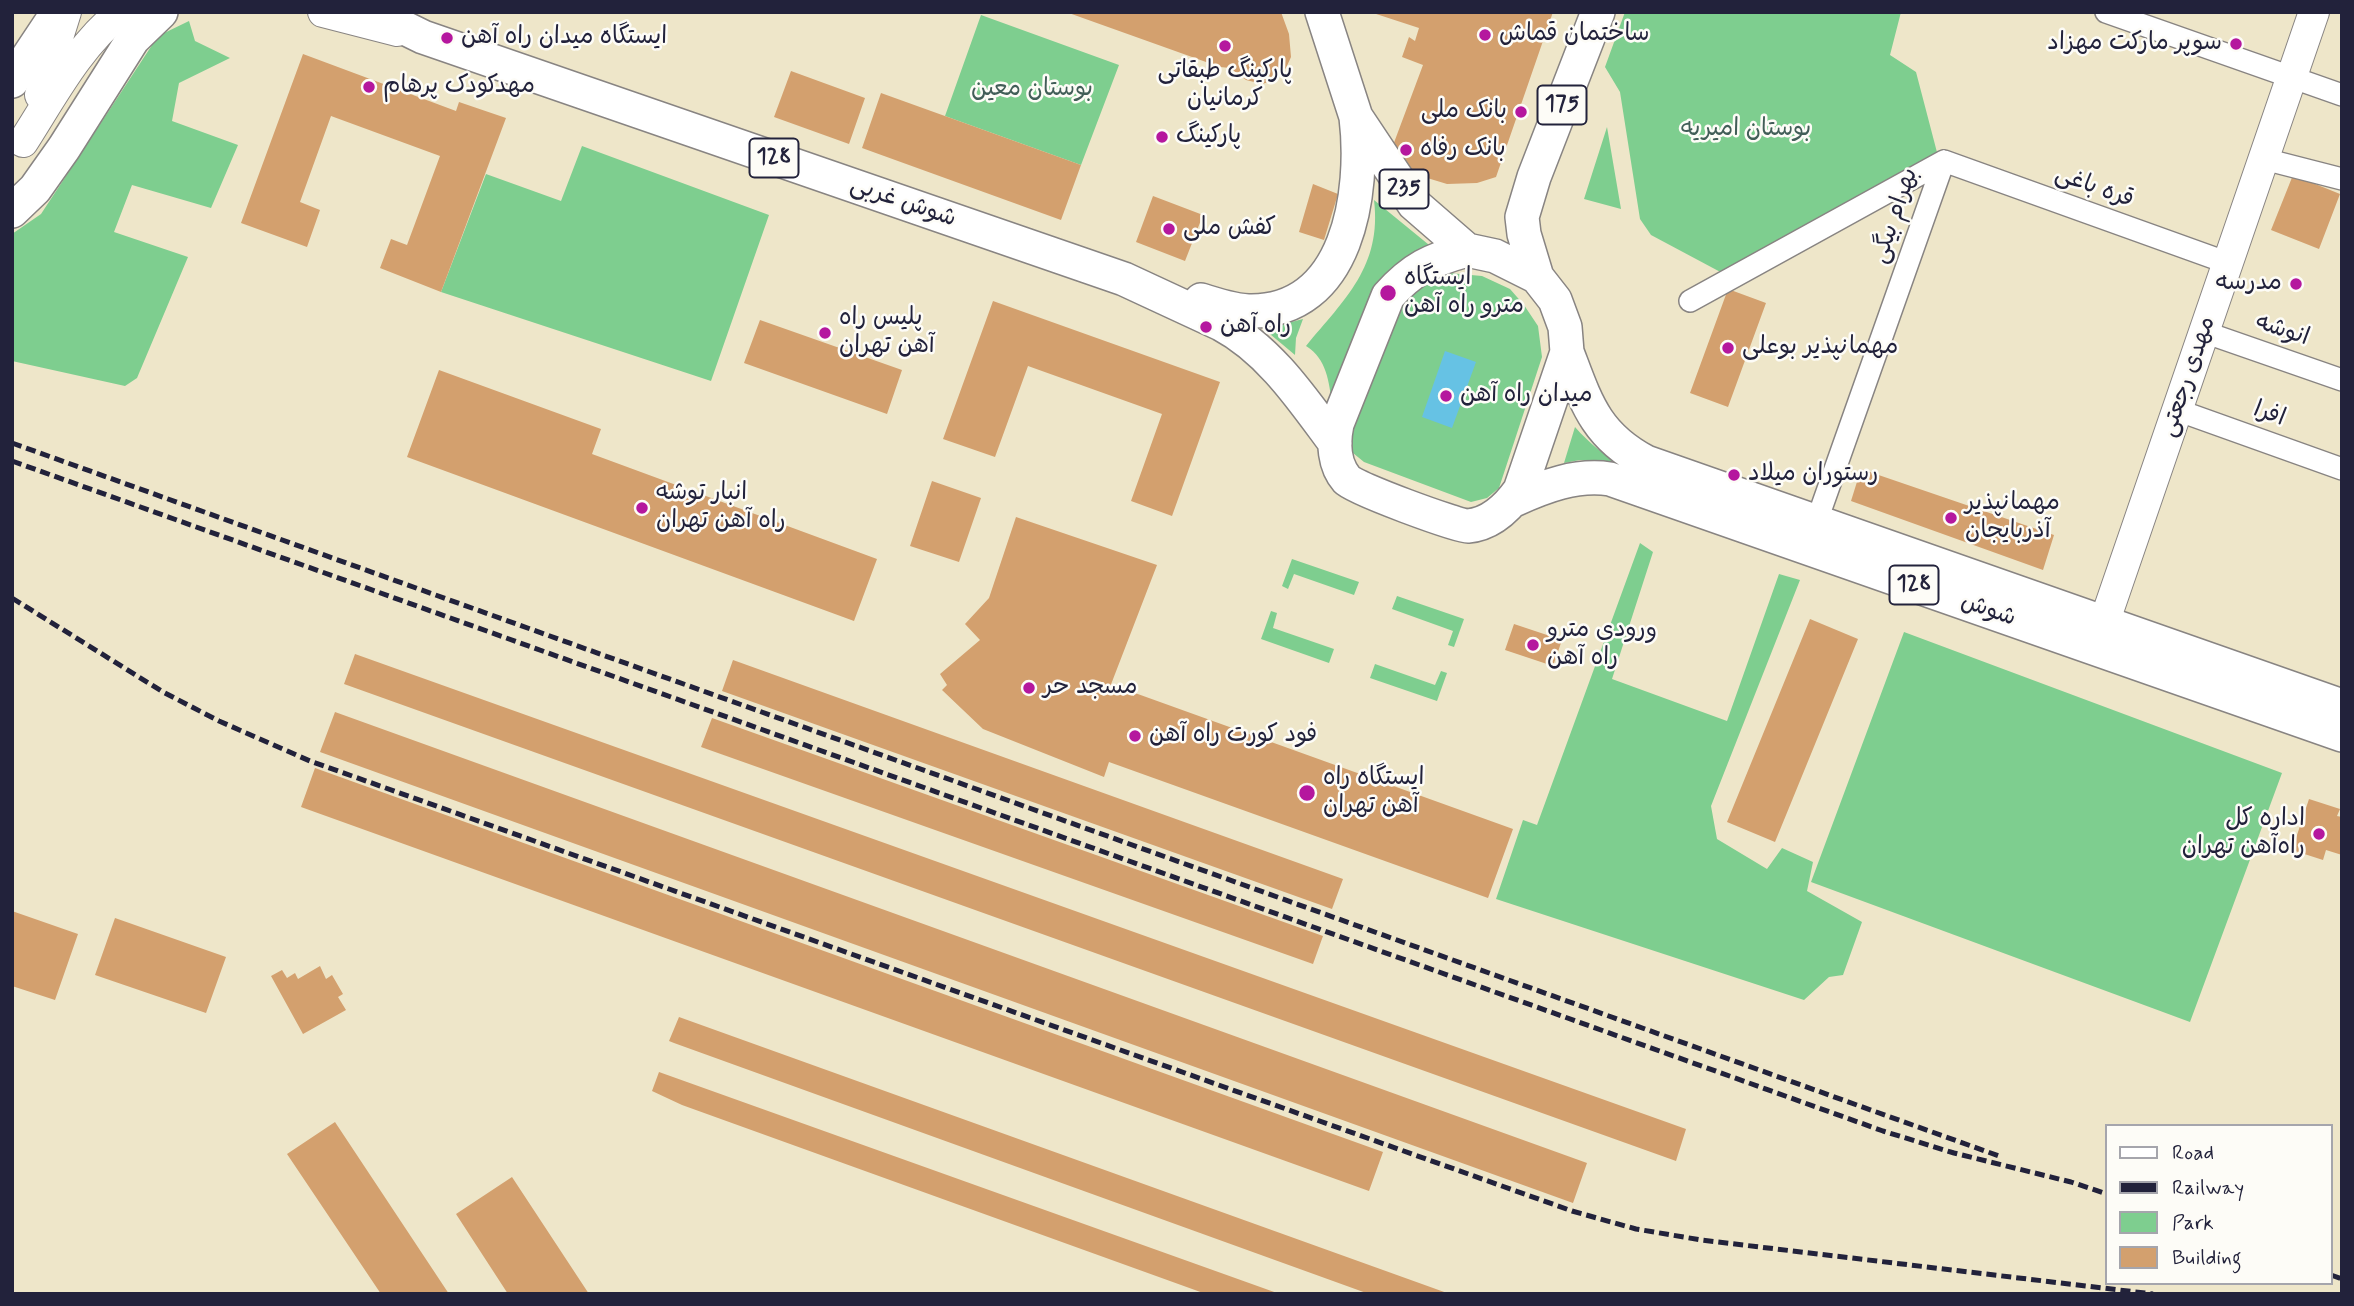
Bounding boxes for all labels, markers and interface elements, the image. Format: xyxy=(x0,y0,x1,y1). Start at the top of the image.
place label: ساختمان قماش xyxy=(1499,21,1649,49)
place label: ایستگاه میدان راه آهن xyxy=(461,24,667,52)
marker: ساختمان قماش xyxy=(1477,27,1493,43)
marker: ایستگاه میدان راه آهن xyxy=(439,30,455,46)
place label: سوپر مارکت مهزاد xyxy=(2047,30,2222,58)
marker: سوپر مارکت مهزاد xyxy=(2228,36,2244,52)
marker: پارکینگ طبقاتی کرمانیان xyxy=(1217,38,1233,54)
place label: پارکینگ طبقاتی کرمانیان xyxy=(1158,58,1292,114)
place label: مهدکودک پرهام xyxy=(383,73,535,101)
park label: بوستان معین xyxy=(971,76,1093,104)
marker: مهدکودک پرهام xyxy=(361,79,377,95)
road number: 175 xyxy=(1538,86,1586,124)
place label: بانک ملی xyxy=(1421,98,1507,126)
marker: بانک ملی xyxy=(1513,104,1529,120)
park label: بوستان امیریه xyxy=(1681,116,1811,144)
place label: پارکینگ xyxy=(1176,123,1241,151)
marker: پارکینگ xyxy=(1154,129,1170,145)
place label: بانک رفاه xyxy=(1420,136,1506,164)
road number: 128 xyxy=(750,139,798,178)
marker: بانک رفاه xyxy=(1398,142,1414,158)
street label: قره باغی xyxy=(2051,161,2137,215)
street label: بهرام بیگی xyxy=(1866,164,1926,268)
road number: 235 xyxy=(1380,170,1428,208)
street label: شوش غربی xyxy=(846,171,960,235)
place label: کفش ملی xyxy=(1183,215,1276,243)
marker: کفش ملی xyxy=(1161,221,1177,237)
place label: ایستگاه مترو راه آهن xyxy=(1404,265,1524,321)
place label: مدرسه xyxy=(2216,270,2282,298)
marker: مدرسه xyxy=(2288,276,2304,292)
marker: ایستگاه مترو راه آهن xyxy=(1378,283,1398,303)
place label: پلیس راه آهن تهران xyxy=(839,305,935,361)
street label: انوشه xyxy=(2251,308,2313,354)
place label: راه آهن xyxy=(1220,313,1291,341)
street label: مهدی رجعتی xyxy=(2155,313,2223,441)
marker: راه آهن xyxy=(1198,319,1214,335)
marker: پلیس راه آهن تهران xyxy=(817,325,833,341)
place label: مهمانپذیر بوعلی xyxy=(1742,334,1898,362)
marker: مهمانپذیر بوعلی xyxy=(1720,340,1736,356)
place label: میدان راه آهن xyxy=(1460,382,1592,410)
marker: میدان راه آهن xyxy=(1438,388,1454,404)
street label: افرا xyxy=(2249,396,2289,434)
place label: رستوران میلاد xyxy=(1748,461,1878,489)
marker: رستوران میلاد xyxy=(1726,467,1742,483)
place label: انبار توشه راه آهن تهران xyxy=(656,480,786,536)
place label: مهمانپذیر آذربایجان xyxy=(1965,490,2060,546)
marker: انبار توشه راه آهن تهران xyxy=(634,500,650,516)
marker: مهمانپذیر آذربایجان xyxy=(1943,510,1959,526)
road number: 128 xyxy=(1890,566,1938,604)
street label: شوش xyxy=(1957,588,2019,634)
place label: ورودی مترو راه آهن xyxy=(1547,617,1657,673)
marker: ورودی مترو راه آهن xyxy=(1525,637,1541,653)
place label: مسجد حر xyxy=(1043,674,1138,702)
marker: مسجد حر xyxy=(1021,680,1037,696)
place label: فود کورت راه آهن xyxy=(1149,722,1317,750)
marker: فود کورت راه آهن xyxy=(1127,728,1143,744)
place label: ایستگاه راه آهن تهران xyxy=(1323,765,1424,821)
marker: ایستگاه راه آهن تهران xyxy=(1297,783,1317,803)
place label: اداره کل راه‌آهن تهران xyxy=(2182,806,2305,862)
marker: اداره کل راه‌آهن تهران xyxy=(2311,826,2327,842)
legend xyxy=(2106,1124,2333,1285)
text: Road xyxy=(2172,1139,2214,1167)
text: Railway xyxy=(2172,1174,2244,1202)
text: Park xyxy=(2172,1209,2214,1237)
text: Building xyxy=(2172,1244,2242,1272)

